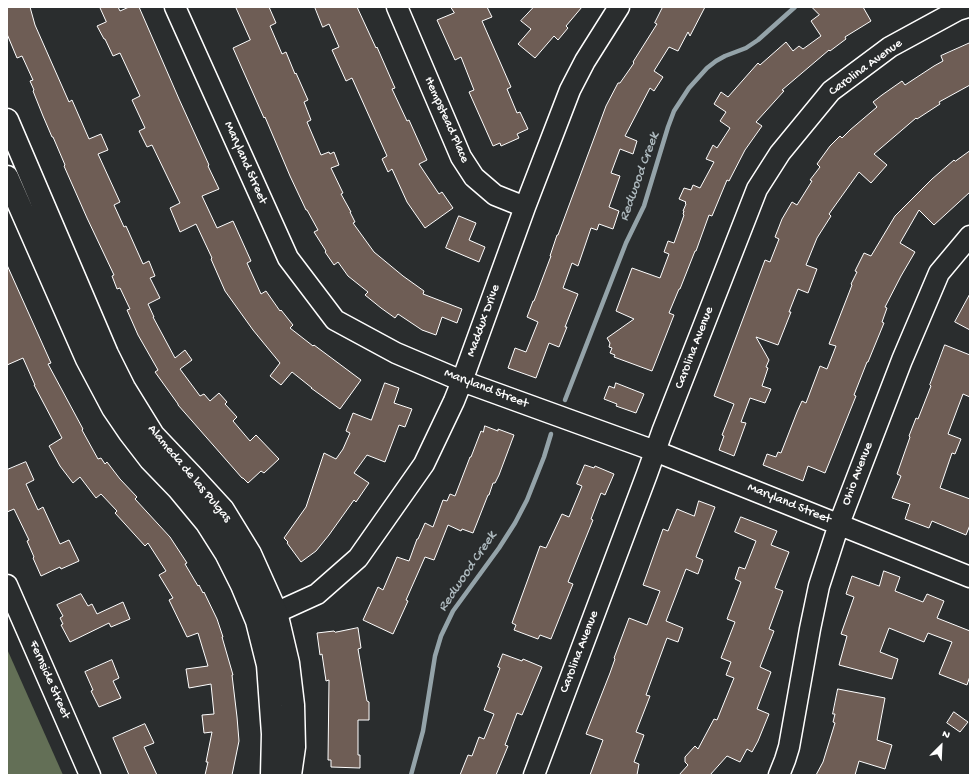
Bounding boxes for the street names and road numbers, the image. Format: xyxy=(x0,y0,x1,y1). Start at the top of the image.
street label: Carolina Avenue xyxy=(826,36,906,100)
street label: Hempstead Place xyxy=(420,74,472,166)
street label: Maryland Street xyxy=(220,119,270,207)
street label: Maddux Drive xyxy=(464,283,504,359)
street label: Carolina Avenue xyxy=(672,305,718,391)
street label: Maryland Street xyxy=(442,366,530,412)
street label: Alameda de las Pulgas xyxy=(144,422,234,526)
street label: Ohio Avenue xyxy=(839,440,877,508)
street label: Maryland Street xyxy=(745,480,833,528)
street label: Carolina Avenue xyxy=(557,609,603,695)
street label: Fernside Street xyxy=(25,639,73,721)

